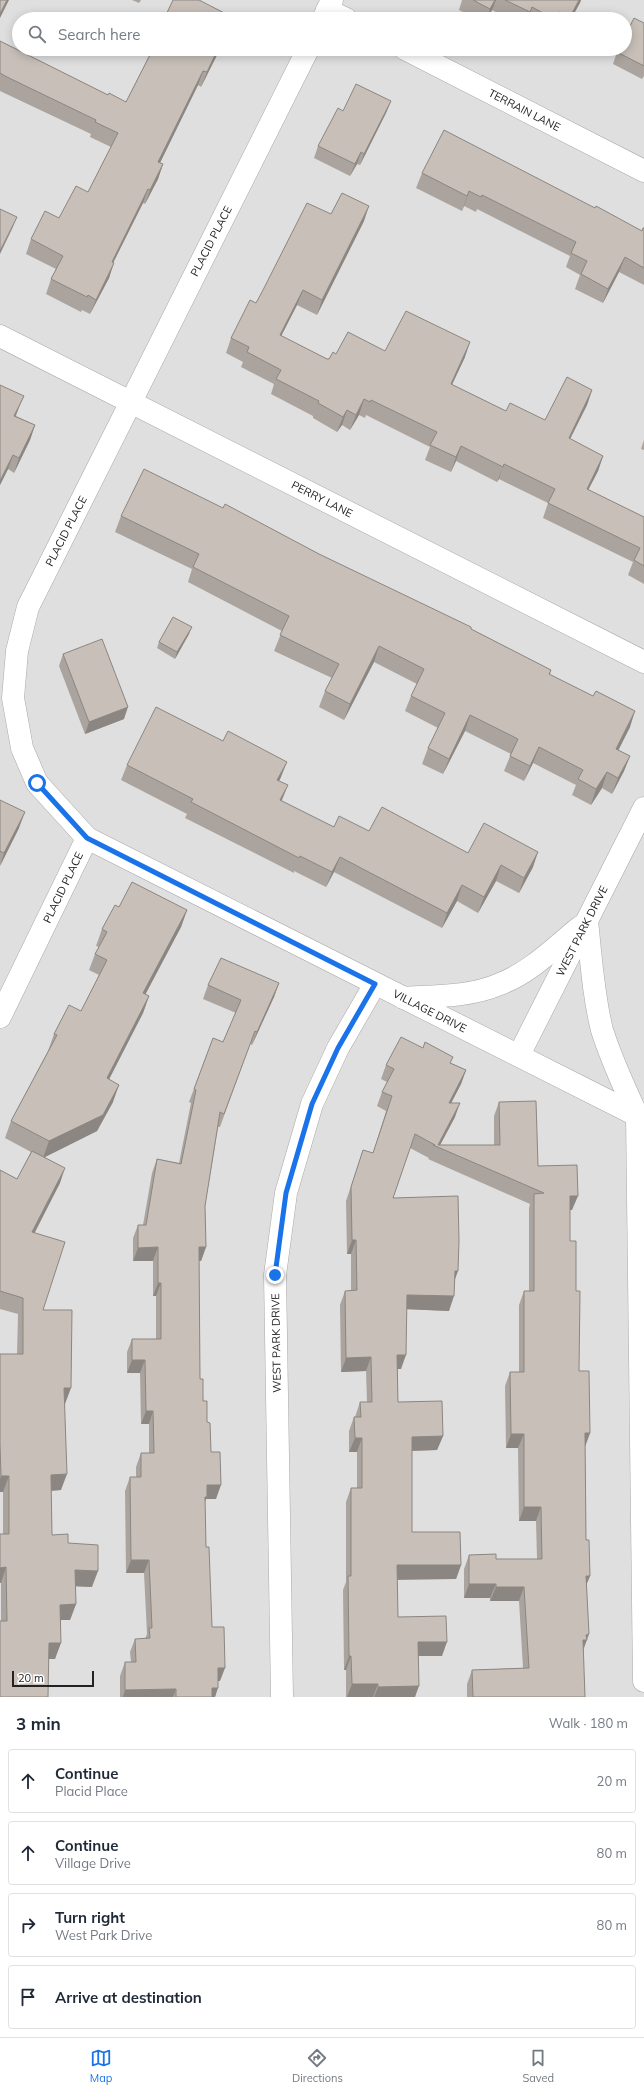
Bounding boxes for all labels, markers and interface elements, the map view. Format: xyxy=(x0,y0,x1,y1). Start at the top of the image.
search box xyxy=(12,12,632,56)
icon: search xyxy=(26,23,48,45)
text: Search here xyxy=(58,25,140,44)
street label: TERRAIN LANE xyxy=(486,86,563,134)
street label: PLACID PLACE xyxy=(187,203,235,279)
street label: PERRY LANE xyxy=(289,478,355,520)
street label: PLACID PLACE xyxy=(42,493,90,569)
route start xyxy=(28,774,46,792)
street label: PLACID PLACE xyxy=(40,850,86,925)
street label: WEST PARK DRIVE xyxy=(553,883,611,979)
street label: VILLAGE DRIVE xyxy=(391,987,469,1035)
route end xyxy=(266,1266,284,1284)
street label: WEST PARK DRIVE xyxy=(268,1293,284,1393)
scale bar xyxy=(12,1669,94,1688)
text: 20 m xyxy=(18,1671,44,1685)
text: 3 min xyxy=(16,1713,61,1734)
text: Walk · 180 m xyxy=(549,1715,628,1731)
text: Continue xyxy=(55,1764,118,1783)
icon: ahead xyxy=(17,1770,39,1792)
text: 20 m xyxy=(597,1773,627,1789)
text: Placid Place xyxy=(55,1783,128,1799)
text: Continue xyxy=(55,1836,118,1855)
icon: ahead xyxy=(17,1842,39,1864)
text: 80 m xyxy=(597,1845,627,1861)
text: Village Drive xyxy=(55,1855,131,1871)
text: Turn right xyxy=(55,1908,125,1927)
icon: right xyxy=(17,1914,39,1936)
text: 80 m xyxy=(597,1917,627,1933)
text: West Park Drive xyxy=(55,1927,152,1943)
icon: arrive xyxy=(17,1986,39,2008)
text: Arrive at destination xyxy=(55,1988,202,2007)
tab: Map xyxy=(90,2047,112,2085)
tab: Directions xyxy=(292,2047,343,2085)
tab: Saved xyxy=(522,2047,554,2085)

